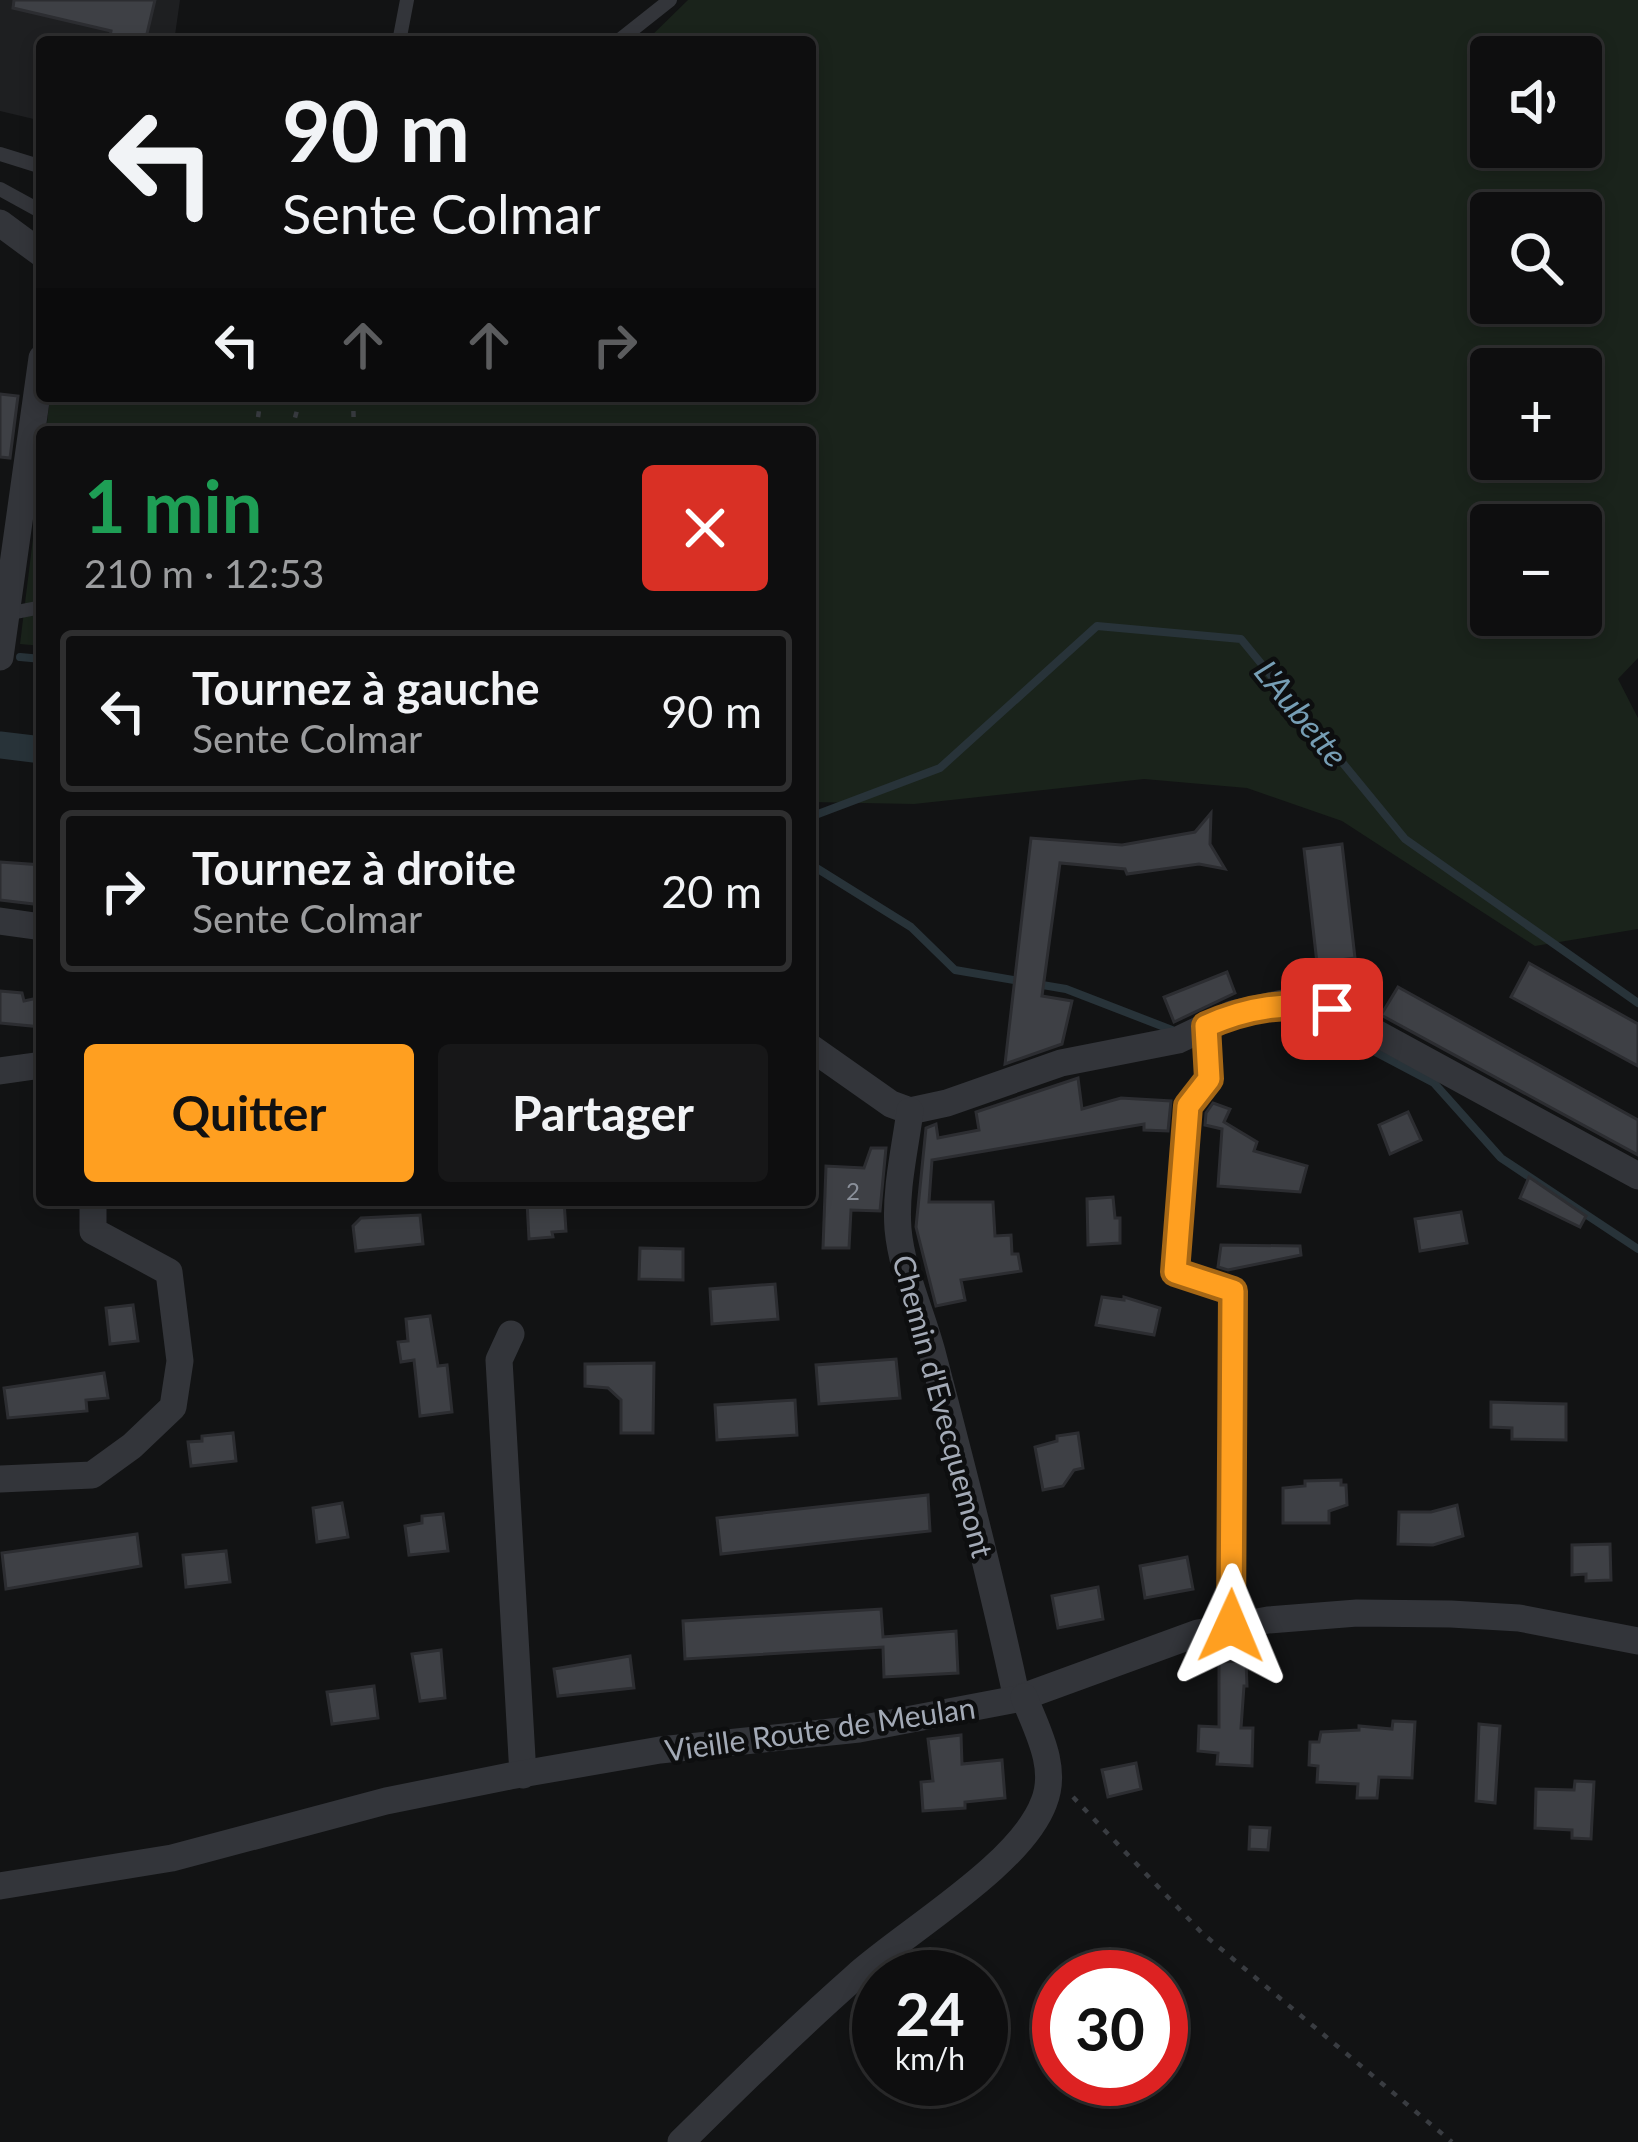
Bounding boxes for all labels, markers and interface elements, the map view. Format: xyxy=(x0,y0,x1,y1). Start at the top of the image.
map controls xyxy=(1470,36,1602,636)
button: sound xyxy=(1470,36,1602,168)
text: 90 m xyxy=(282,79,470,180)
icon: left xyxy=(84,84,240,240)
text: Sente Colmar xyxy=(282,181,601,246)
button: search xyxy=(1470,192,1602,324)
icon: left xyxy=(204,312,270,378)
icon: ahead xyxy=(330,312,396,378)
icon: ahead xyxy=(456,312,522,378)
icon: right xyxy=(582,312,648,378)
button: + xyxy=(1470,348,1602,480)
text: 1 min xyxy=(84,462,262,548)
button: close xyxy=(642,465,768,591)
button: − xyxy=(1470,504,1602,636)
text: 210 m · 12:53 xyxy=(84,550,324,596)
water label: L'Aubette xyxy=(1247,652,1357,774)
text: Tournez à gauche xyxy=(192,661,539,715)
icon: left xyxy=(90,678,156,744)
text: 90 m xyxy=(661,684,762,738)
text: Sente Colmar xyxy=(192,715,422,761)
text: Tournez à droite xyxy=(192,841,516,895)
icon: right xyxy=(90,858,156,924)
text: 20 m xyxy=(661,864,762,918)
text: Sente Colmar xyxy=(192,895,422,941)
pin xyxy=(1281,958,1383,1060)
icon: arrive xyxy=(1299,976,1365,1042)
button: Quitter xyxy=(84,1044,414,1182)
button: Partager xyxy=(438,1044,768,1182)
house number: 2 xyxy=(846,1176,860,1205)
street label: Chemin d'Evecquemont xyxy=(886,1251,1002,1561)
position arrow xyxy=(1168,1563,1294,1689)
street label: Vieille Route de Meulan xyxy=(663,1688,977,1768)
speed limit sign: 30 xyxy=(1032,1950,1188,2106)
text: 24 xyxy=(895,1977,965,2049)
text: km/h xyxy=(895,2040,965,2076)

